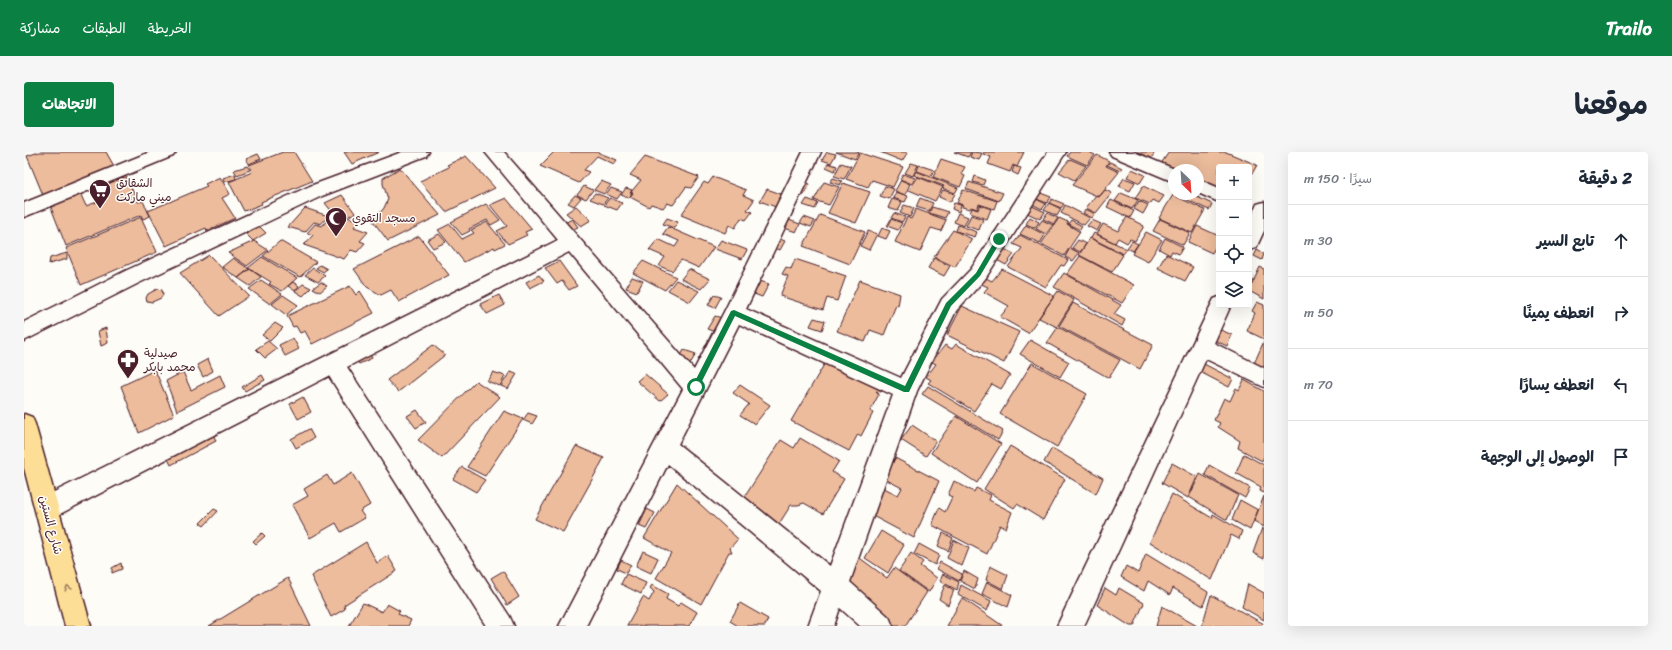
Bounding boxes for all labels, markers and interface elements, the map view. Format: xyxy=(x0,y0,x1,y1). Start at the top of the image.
text: Trailo xyxy=(1606,12,1652,45)
text: مشاركة xyxy=(20,16,60,41)
text: الطبقات xyxy=(82,16,126,41)
text: الخريطة xyxy=(148,16,191,41)
text: موقعنا xyxy=(1574,80,1648,129)
button: الاتجاهات xyxy=(24,82,114,127)
text: 2 دقيقة xyxy=(1579,163,1632,193)
north arrow xyxy=(1168,164,1204,200)
map controls xyxy=(1216,164,1252,308)
button: + xyxy=(1216,164,1252,200)
text: سيرًا · 150 m xyxy=(1304,167,1372,190)
place label: الشقائق ميني ماركت xyxy=(116,172,171,208)
supermarket icon: الشقائق ميني ماركت xyxy=(87,177,113,210)
button: − xyxy=(1216,200,1252,236)
mosque icon: مسجد التقوي xyxy=(323,205,349,238)
place label: مسجد التقوي xyxy=(352,207,416,229)
text: تابع السير xyxy=(1537,228,1594,254)
text: 30 m xyxy=(1304,229,1333,252)
route end xyxy=(990,230,1008,248)
icon: ahead xyxy=(1610,230,1632,252)
button: locate xyxy=(1216,236,1252,272)
button: layers xyxy=(1216,272,1252,308)
text: انعطف يمينًا xyxy=(1523,300,1594,326)
text: 50 m xyxy=(1304,301,1334,324)
icon: right xyxy=(1610,302,1632,324)
place label: صيدلية محمد بابكر xyxy=(143,342,196,378)
pharmacy icon: صيدلية محمد بابكر xyxy=(115,347,141,380)
text: انعطف يسارًا xyxy=(1519,372,1594,398)
text: 70 m xyxy=(1304,373,1333,396)
icon: left xyxy=(1610,374,1632,396)
route start xyxy=(687,378,705,396)
text: الوصول إلى الوجهة xyxy=(1481,444,1594,470)
icon: arrive xyxy=(1610,446,1632,468)
street label: شارع الستين xyxy=(33,493,69,557)
one-way arrow xyxy=(64,585,72,592)

